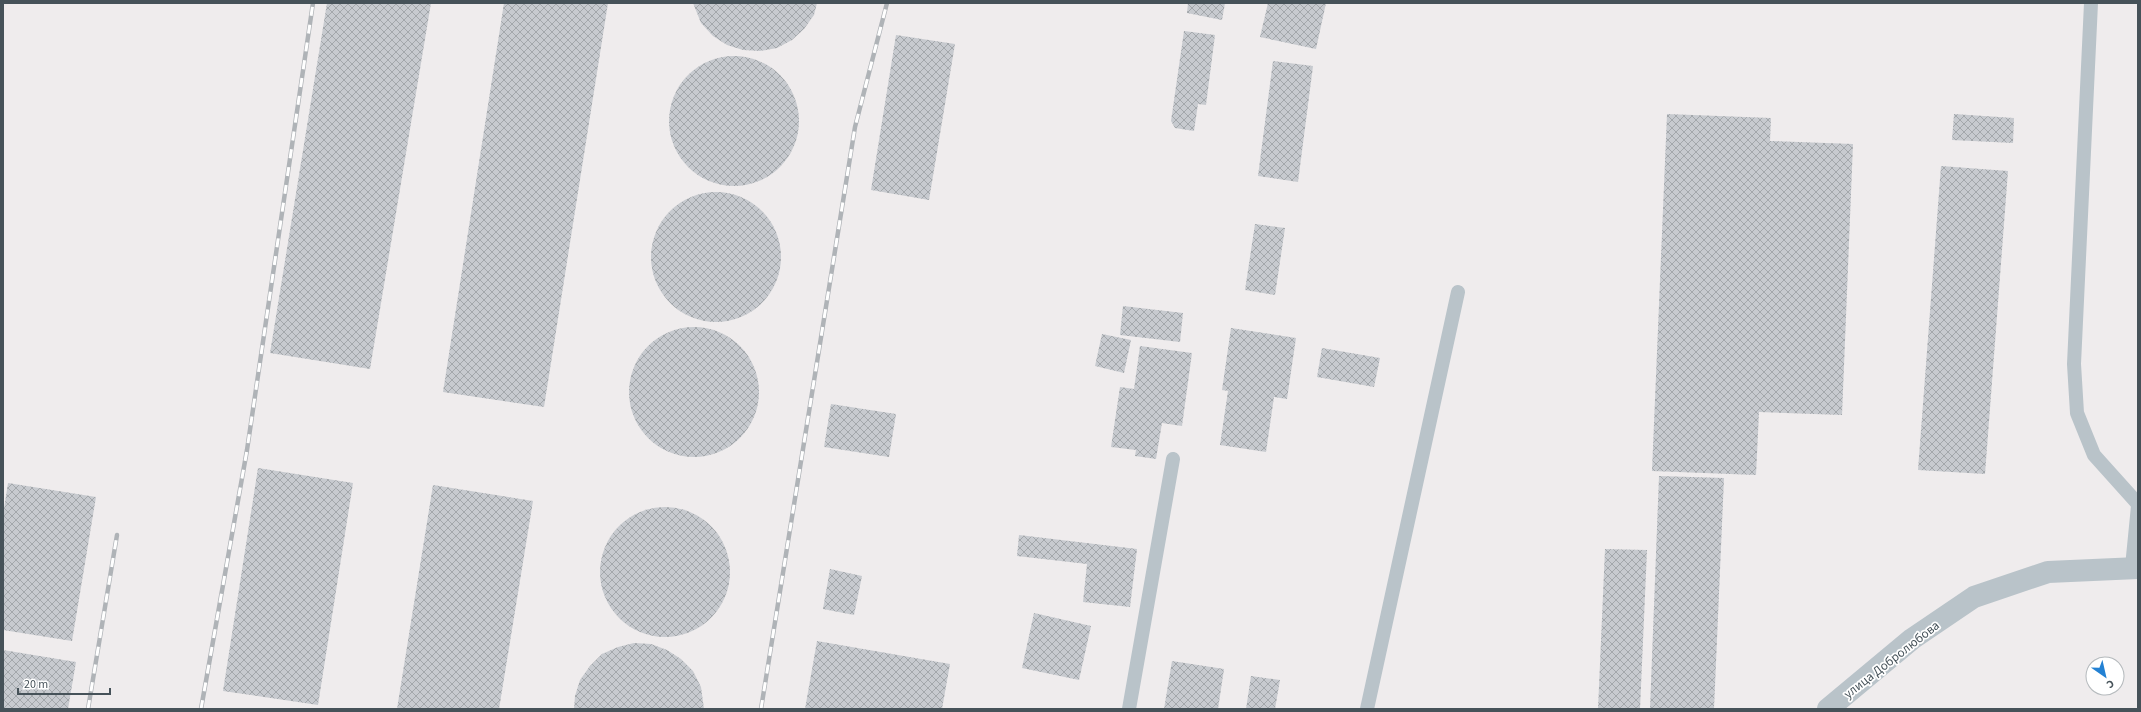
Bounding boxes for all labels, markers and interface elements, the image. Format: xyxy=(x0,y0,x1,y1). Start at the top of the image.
street label: улица Добролюбова xyxy=(1840,617,1943,703)
north arrow xyxy=(2085,656,2125,696)
scale bar xyxy=(18,670,110,696)
text: 20 m xyxy=(24,676,48,693)
text: С xyxy=(2103,676,2117,692)

